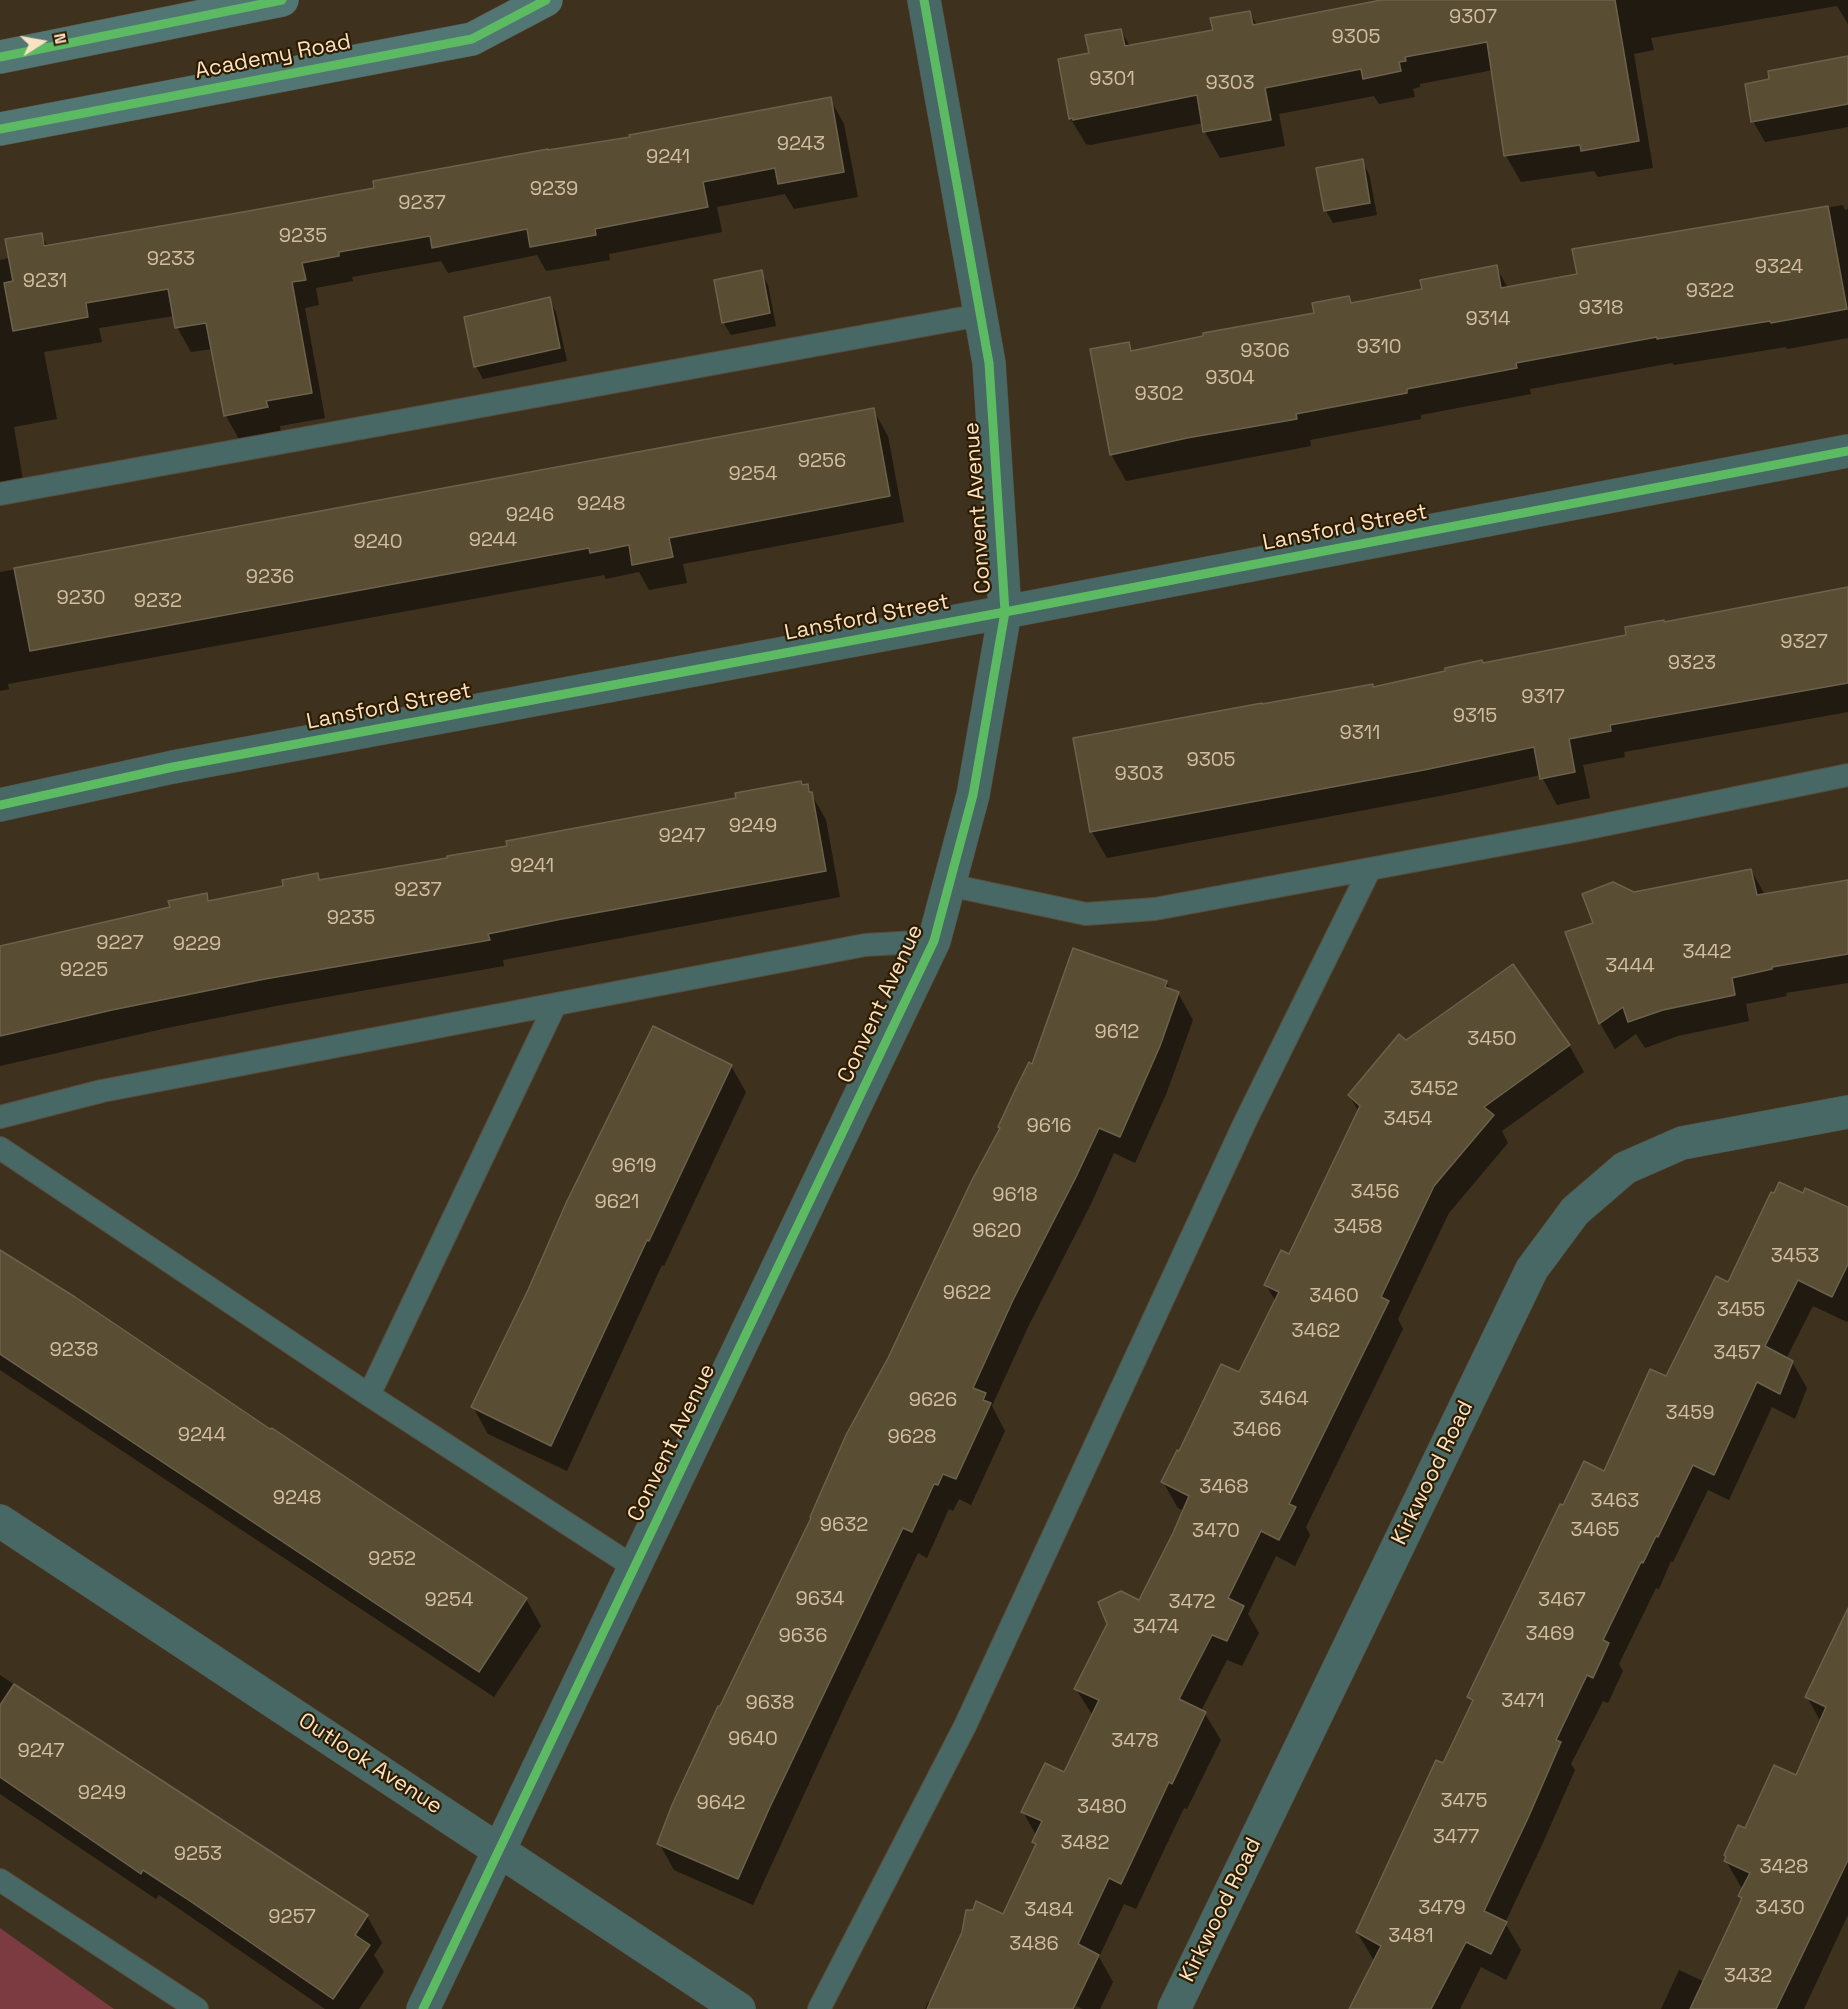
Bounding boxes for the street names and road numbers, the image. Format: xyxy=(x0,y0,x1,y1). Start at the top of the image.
street label: Academy Road xyxy=(193,29,353,85)
street label: Convent Avenue xyxy=(959,421,997,595)
street label: Lansford Street xyxy=(1260,499,1430,557)
street label: Lansford Street xyxy=(782,589,952,647)
street label: Lansford Street xyxy=(304,678,474,736)
street label: Convent Avenue xyxy=(833,921,929,1087)
street label: Convent Avenue xyxy=(622,1360,722,1526)
street label: Kirkwood Road xyxy=(1387,1396,1479,1550)
street label: Outlook Avenue xyxy=(293,1708,447,1820)
street label: Kirkwood Road xyxy=(1175,1833,1267,1987)

